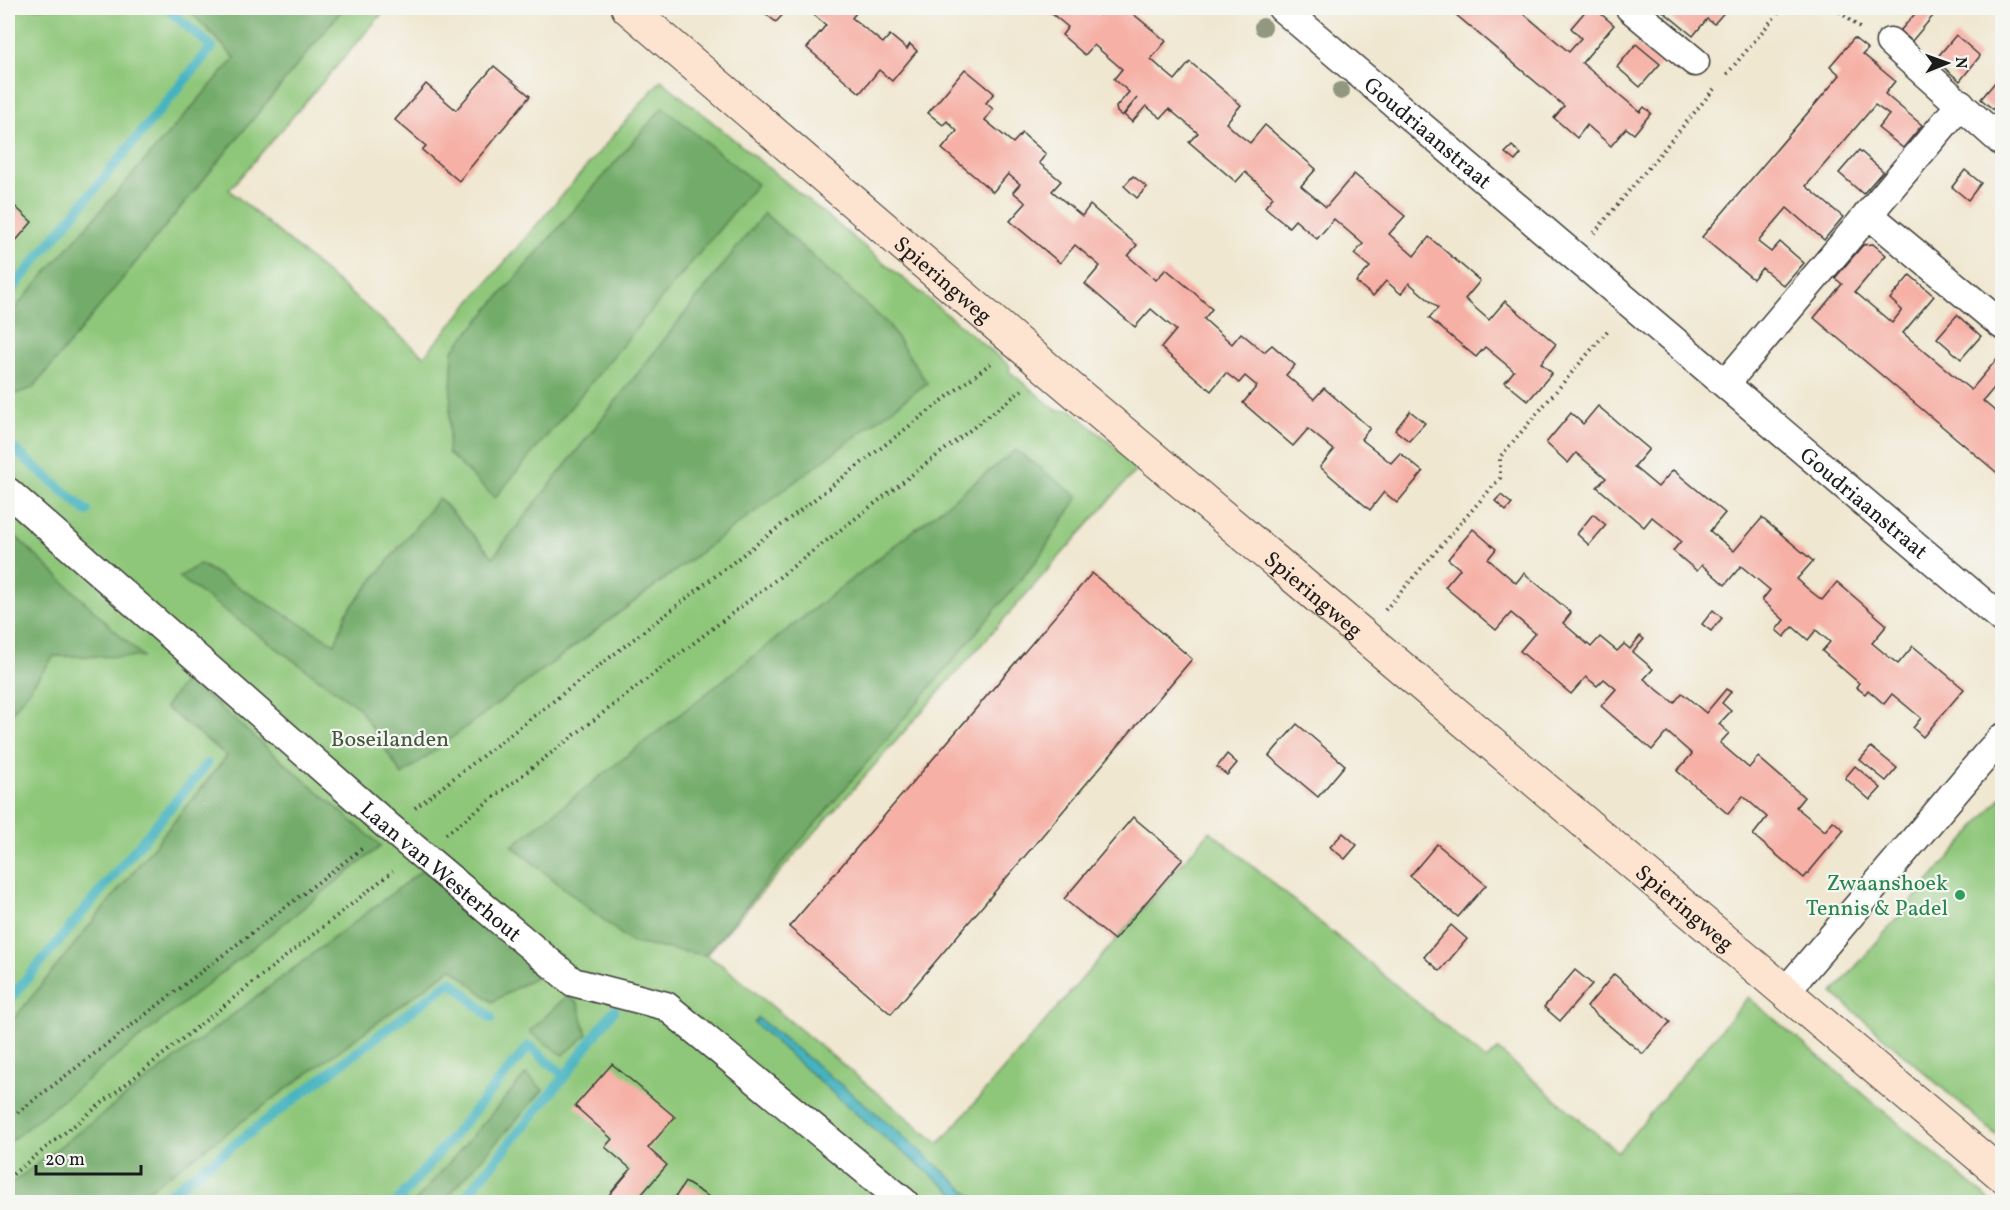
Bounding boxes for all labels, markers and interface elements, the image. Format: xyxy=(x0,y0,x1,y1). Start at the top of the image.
north arrow xyxy=(1917,33,1977,93)
text: N xyxy=(1949,57,1971,69)
street label: Goudriaanstraat xyxy=(1356,71,1498,198)
street label: Spieringweg xyxy=(886,230,998,332)
street label: Goudriaanstraat xyxy=(1792,441,1934,568)
street label: Spieringweg xyxy=(1256,545,1368,646)
park label: Boseilanden xyxy=(331,725,449,756)
street label: Laan van Westerhout xyxy=(352,796,528,951)
street label: Spieringweg xyxy=(1628,859,1740,960)
place label: Zwaanshoek Tennis & Padel xyxy=(1806,869,1948,925)
marker: Zwaanshoek Tennis & Padel xyxy=(1953,888,1967,902)
scale bar xyxy=(36,1138,141,1176)
text: 20 m xyxy=(45,1148,85,1173)

